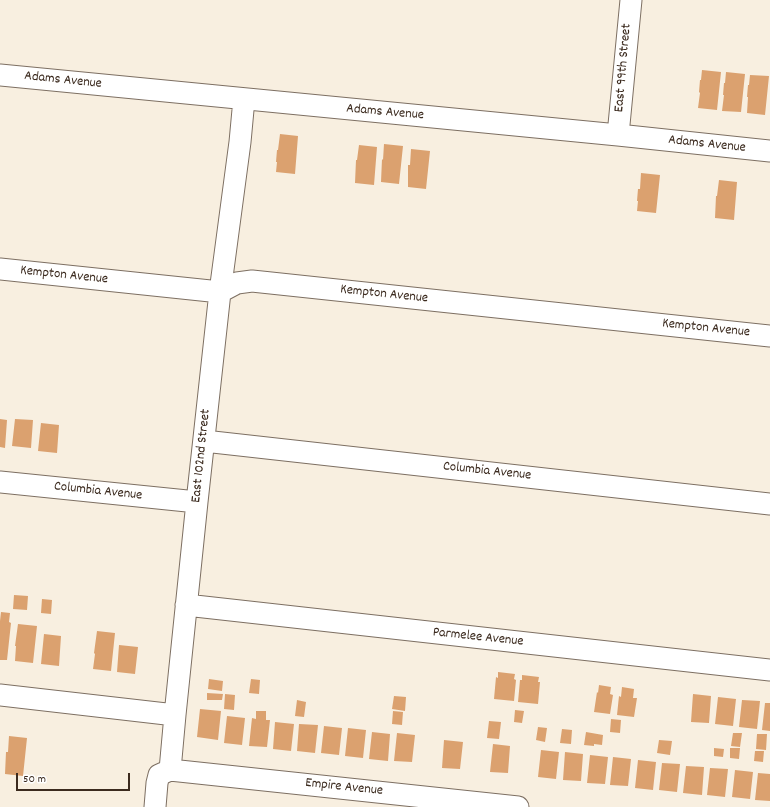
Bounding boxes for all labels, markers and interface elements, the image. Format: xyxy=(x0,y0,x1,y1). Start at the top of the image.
street label: East 99th Street xyxy=(612,23,636,113)
street label: Adams Avenue xyxy=(23,69,103,93)
street label: Adams Avenue xyxy=(346,101,424,125)
street label: Adams Avenue xyxy=(667,133,747,157)
street label: Kempton Avenue xyxy=(19,263,109,289)
street label: Kempton Avenue xyxy=(339,282,429,308)
street label: Kempton Avenue xyxy=(661,316,751,342)
street label: East 102nd Street xyxy=(189,408,215,504)
street label: Columbia Avenue xyxy=(442,459,532,485)
street label: Columbia Avenue xyxy=(53,479,143,505)
street label: Parmelee Avenue xyxy=(432,625,524,651)
scale bar xyxy=(18,765,132,791)
text: 50 m xyxy=(23,771,46,788)
street label: Empire Avenue xyxy=(304,776,384,800)

